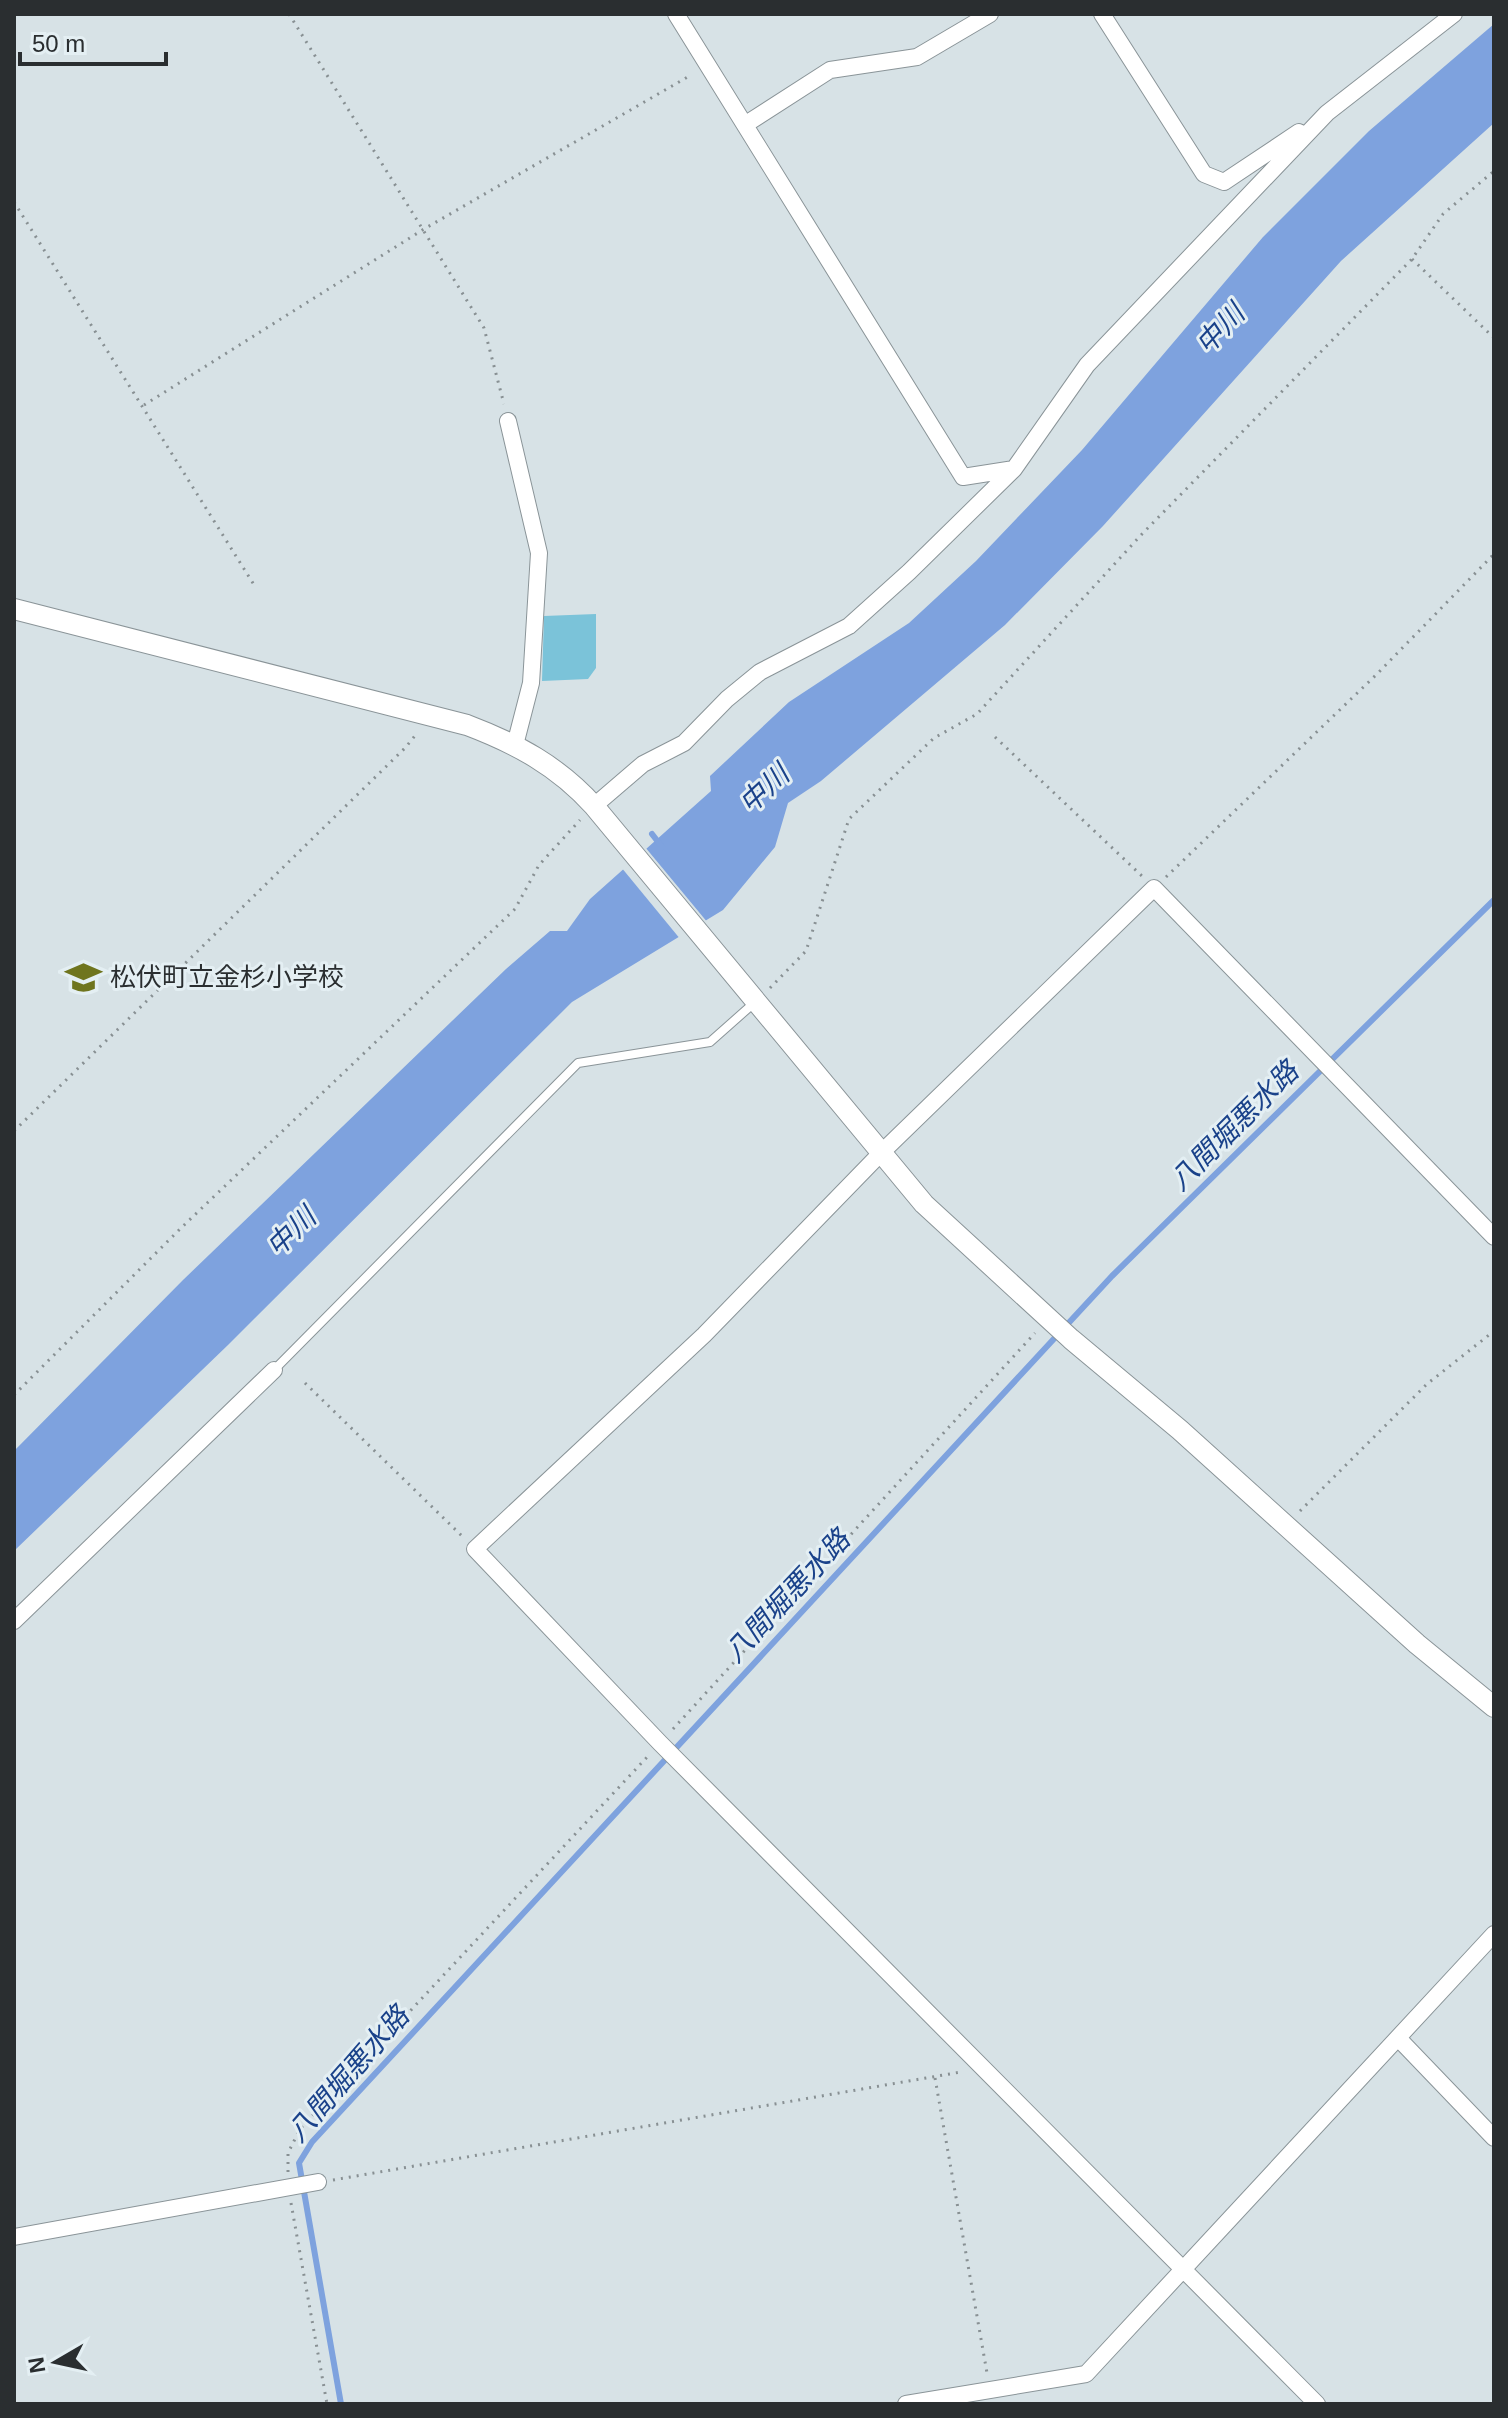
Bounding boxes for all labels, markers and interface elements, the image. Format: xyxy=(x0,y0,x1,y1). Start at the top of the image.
scale bar xyxy=(20,16,166,66)
text: 50 m xyxy=(32,30,85,57)
water label: 中川 xyxy=(1190,296,1252,360)
water label: 中川 xyxy=(733,757,797,819)
school or university icon: 松伏町立金杉小学校 xyxy=(65,958,103,996)
place label: 松伏町立金杉小学校 xyxy=(110,962,344,992)
water label: 八間堀悪水路 xyxy=(1164,1054,1306,1196)
water label: 中川 xyxy=(260,1199,324,1263)
water label: 八間堀悪水路 xyxy=(718,1523,857,1668)
water label: 八間堀悪水路 xyxy=(281,1999,416,2148)
north arrow xyxy=(16,2322,96,2402)
text: N xyxy=(23,2355,50,2375)

